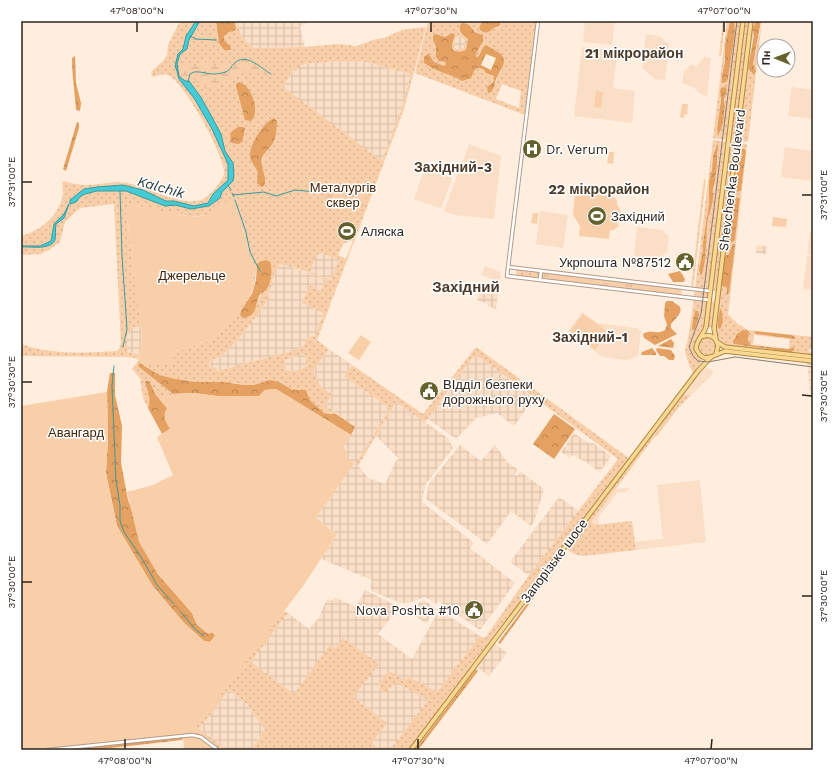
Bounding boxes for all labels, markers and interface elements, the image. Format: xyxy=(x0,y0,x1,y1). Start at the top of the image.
text: 47°08'00"N xyxy=(110,5,164,16)
text: 47°07'30"N xyxy=(404,5,458,16)
text: 47°07'00"N xyxy=(697,5,751,16)
north arrow xyxy=(756,38,796,78)
district label: 21 мікрорайон xyxy=(585,45,683,61)
text: Пн xyxy=(760,50,773,65)
street label: Shevchenka Boulevard xyxy=(716,108,748,252)
hospital icon: Dr. Verum xyxy=(521,138,543,160)
place label: Dr. Verum xyxy=(546,142,608,157)
text: 37°31'00"E xyxy=(6,157,17,207)
district label: Західний-3 xyxy=(414,159,492,175)
text: 37°31'00"E xyxy=(818,170,829,220)
water label: Kalchik xyxy=(136,173,187,201)
park label: Металургів сквер xyxy=(310,180,376,210)
district label: 22 мікрорайон xyxy=(548,181,650,197)
sports icon: Західний xyxy=(586,205,608,227)
place label: Західний xyxy=(611,209,665,224)
sports icon: Аляска xyxy=(336,220,358,242)
place label: Аляска xyxy=(361,224,405,239)
public building icon: Укрпошта №87512 xyxy=(674,251,696,273)
place label: Укрпошта №87512 xyxy=(559,255,671,270)
park label: Джерельце xyxy=(158,268,226,283)
district label: Західний xyxy=(432,278,500,296)
district label: Західний-1 xyxy=(552,329,628,345)
text: 37°30'30"E xyxy=(6,356,17,408)
text: 37°30'30"E xyxy=(818,370,829,422)
place label: ВІдділ безпеки дорожнього руху xyxy=(443,377,545,407)
public building icon: ВІдділ безпеки дорожнього руху xyxy=(418,380,440,402)
park label: Авангард xyxy=(48,425,104,440)
street label: Запорізьке шосе xyxy=(518,516,590,606)
text: 37°30'00"E xyxy=(6,556,17,608)
text: 37°30'00"E xyxy=(818,570,829,622)
public building icon: Nova Poshta #10 xyxy=(463,599,485,621)
place label: Nova Poshta #10 xyxy=(356,603,460,618)
text: 47°08'00"N xyxy=(98,755,152,766)
text: 47°07'30"N xyxy=(391,755,445,766)
text: 47°07'00"N xyxy=(684,755,738,766)

